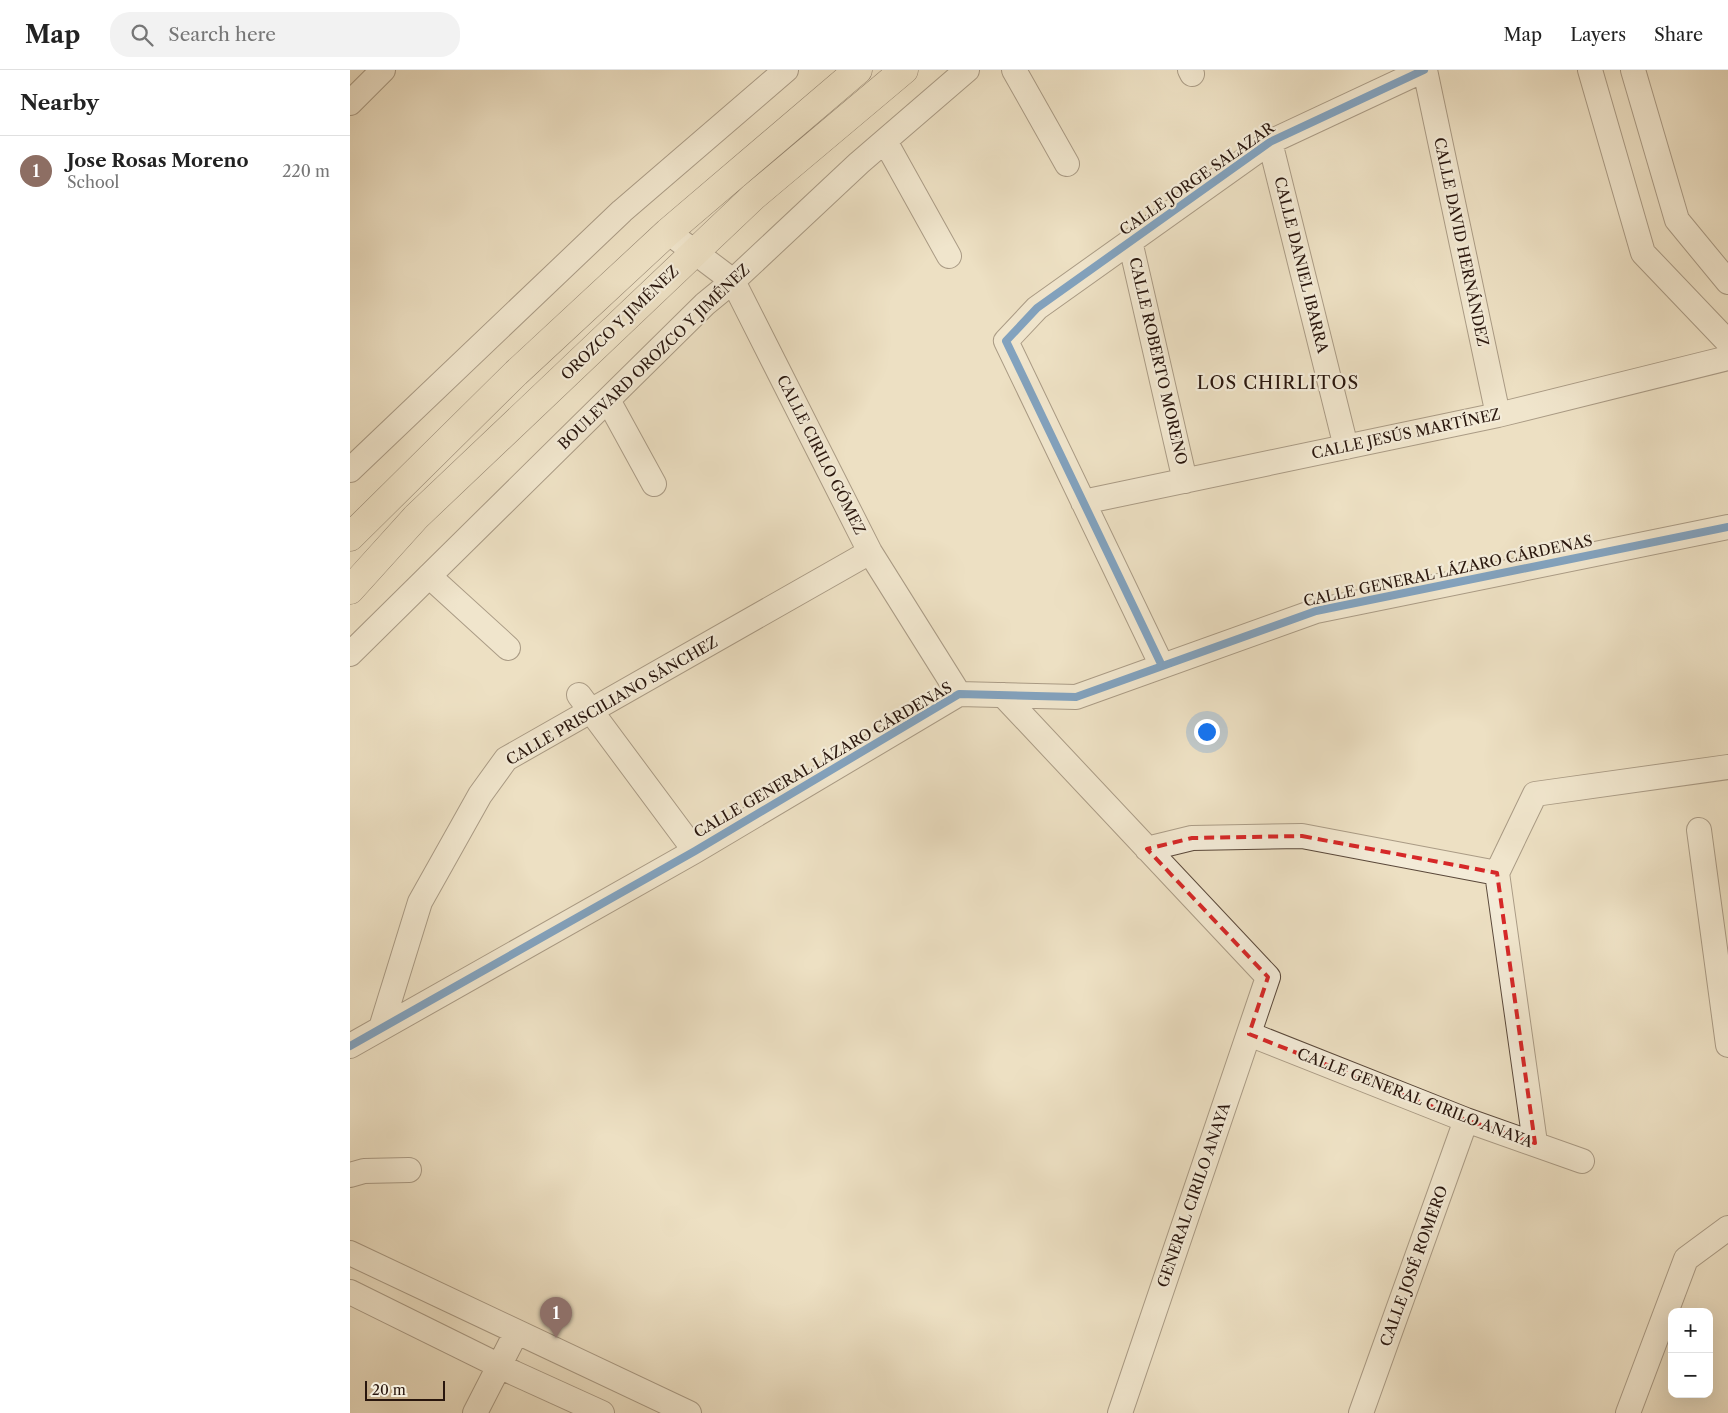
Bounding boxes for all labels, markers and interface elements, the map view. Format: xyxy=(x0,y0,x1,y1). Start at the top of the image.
search box xyxy=(110,12,460,57)
text: Map xyxy=(25,20,80,49)
icon: search xyxy=(128,21,156,49)
text: Search here xyxy=(168,23,276,46)
text: Map xyxy=(1504,24,1542,46)
text: Layers xyxy=(1570,24,1626,46)
text: Share xyxy=(1654,24,1703,46)
text: Nearby xyxy=(20,90,99,115)
street label: CALLE JORGE SALAZAR xyxy=(1116,117,1279,239)
street label: CALLE DAVID HERNÁNDEZ xyxy=(1430,136,1493,348)
text: Jose Rosas Moreno xyxy=(67,149,249,172)
text: 1 xyxy=(32,161,40,181)
text: 220 m xyxy=(282,161,330,181)
text: School xyxy=(67,172,119,192)
street label: CALLE DANIEL IBARRA xyxy=(1270,175,1333,356)
street label: CALLE ROBERTO MORENO xyxy=(1125,255,1192,466)
street label: BOULEVARD OROZCO Y JIMÉNEZ xyxy=(554,260,753,453)
street label: OROZCO Y JIMÉNEZ xyxy=(557,261,683,384)
street label: CALLE CIRILO GÓMEZ xyxy=(773,372,870,538)
district label: LOS CHIRLITOS xyxy=(1197,372,1359,394)
street label: CALLE JESÚS MARTÍNEZ xyxy=(1310,404,1502,463)
street label: CALLE GENERAL LÁZARO CÁRDENAS xyxy=(1302,531,1594,610)
street label: CALLE PRISCILIANO SÁNCHEZ xyxy=(502,632,721,769)
street label: CALLE GENERAL LÁZARO CÁRDENAS xyxy=(690,678,955,842)
your location xyxy=(1194,719,1220,745)
street label: CALLE GENERAL CIRILO ANAYA xyxy=(1295,1044,1537,1152)
street label: GENERAL CIRILO ANAYA xyxy=(1153,1099,1234,1290)
street label: CALLE JOSÉ ROMERO xyxy=(1376,1183,1451,1349)
pin: 1 xyxy=(540,1297,572,1338)
map controls xyxy=(1668,1308,1713,1398)
button: + xyxy=(1668,1308,1713,1353)
button: − xyxy=(1668,1353,1713,1398)
scale bar xyxy=(365,1378,445,1401)
text: 20 m xyxy=(372,1381,406,1399)

